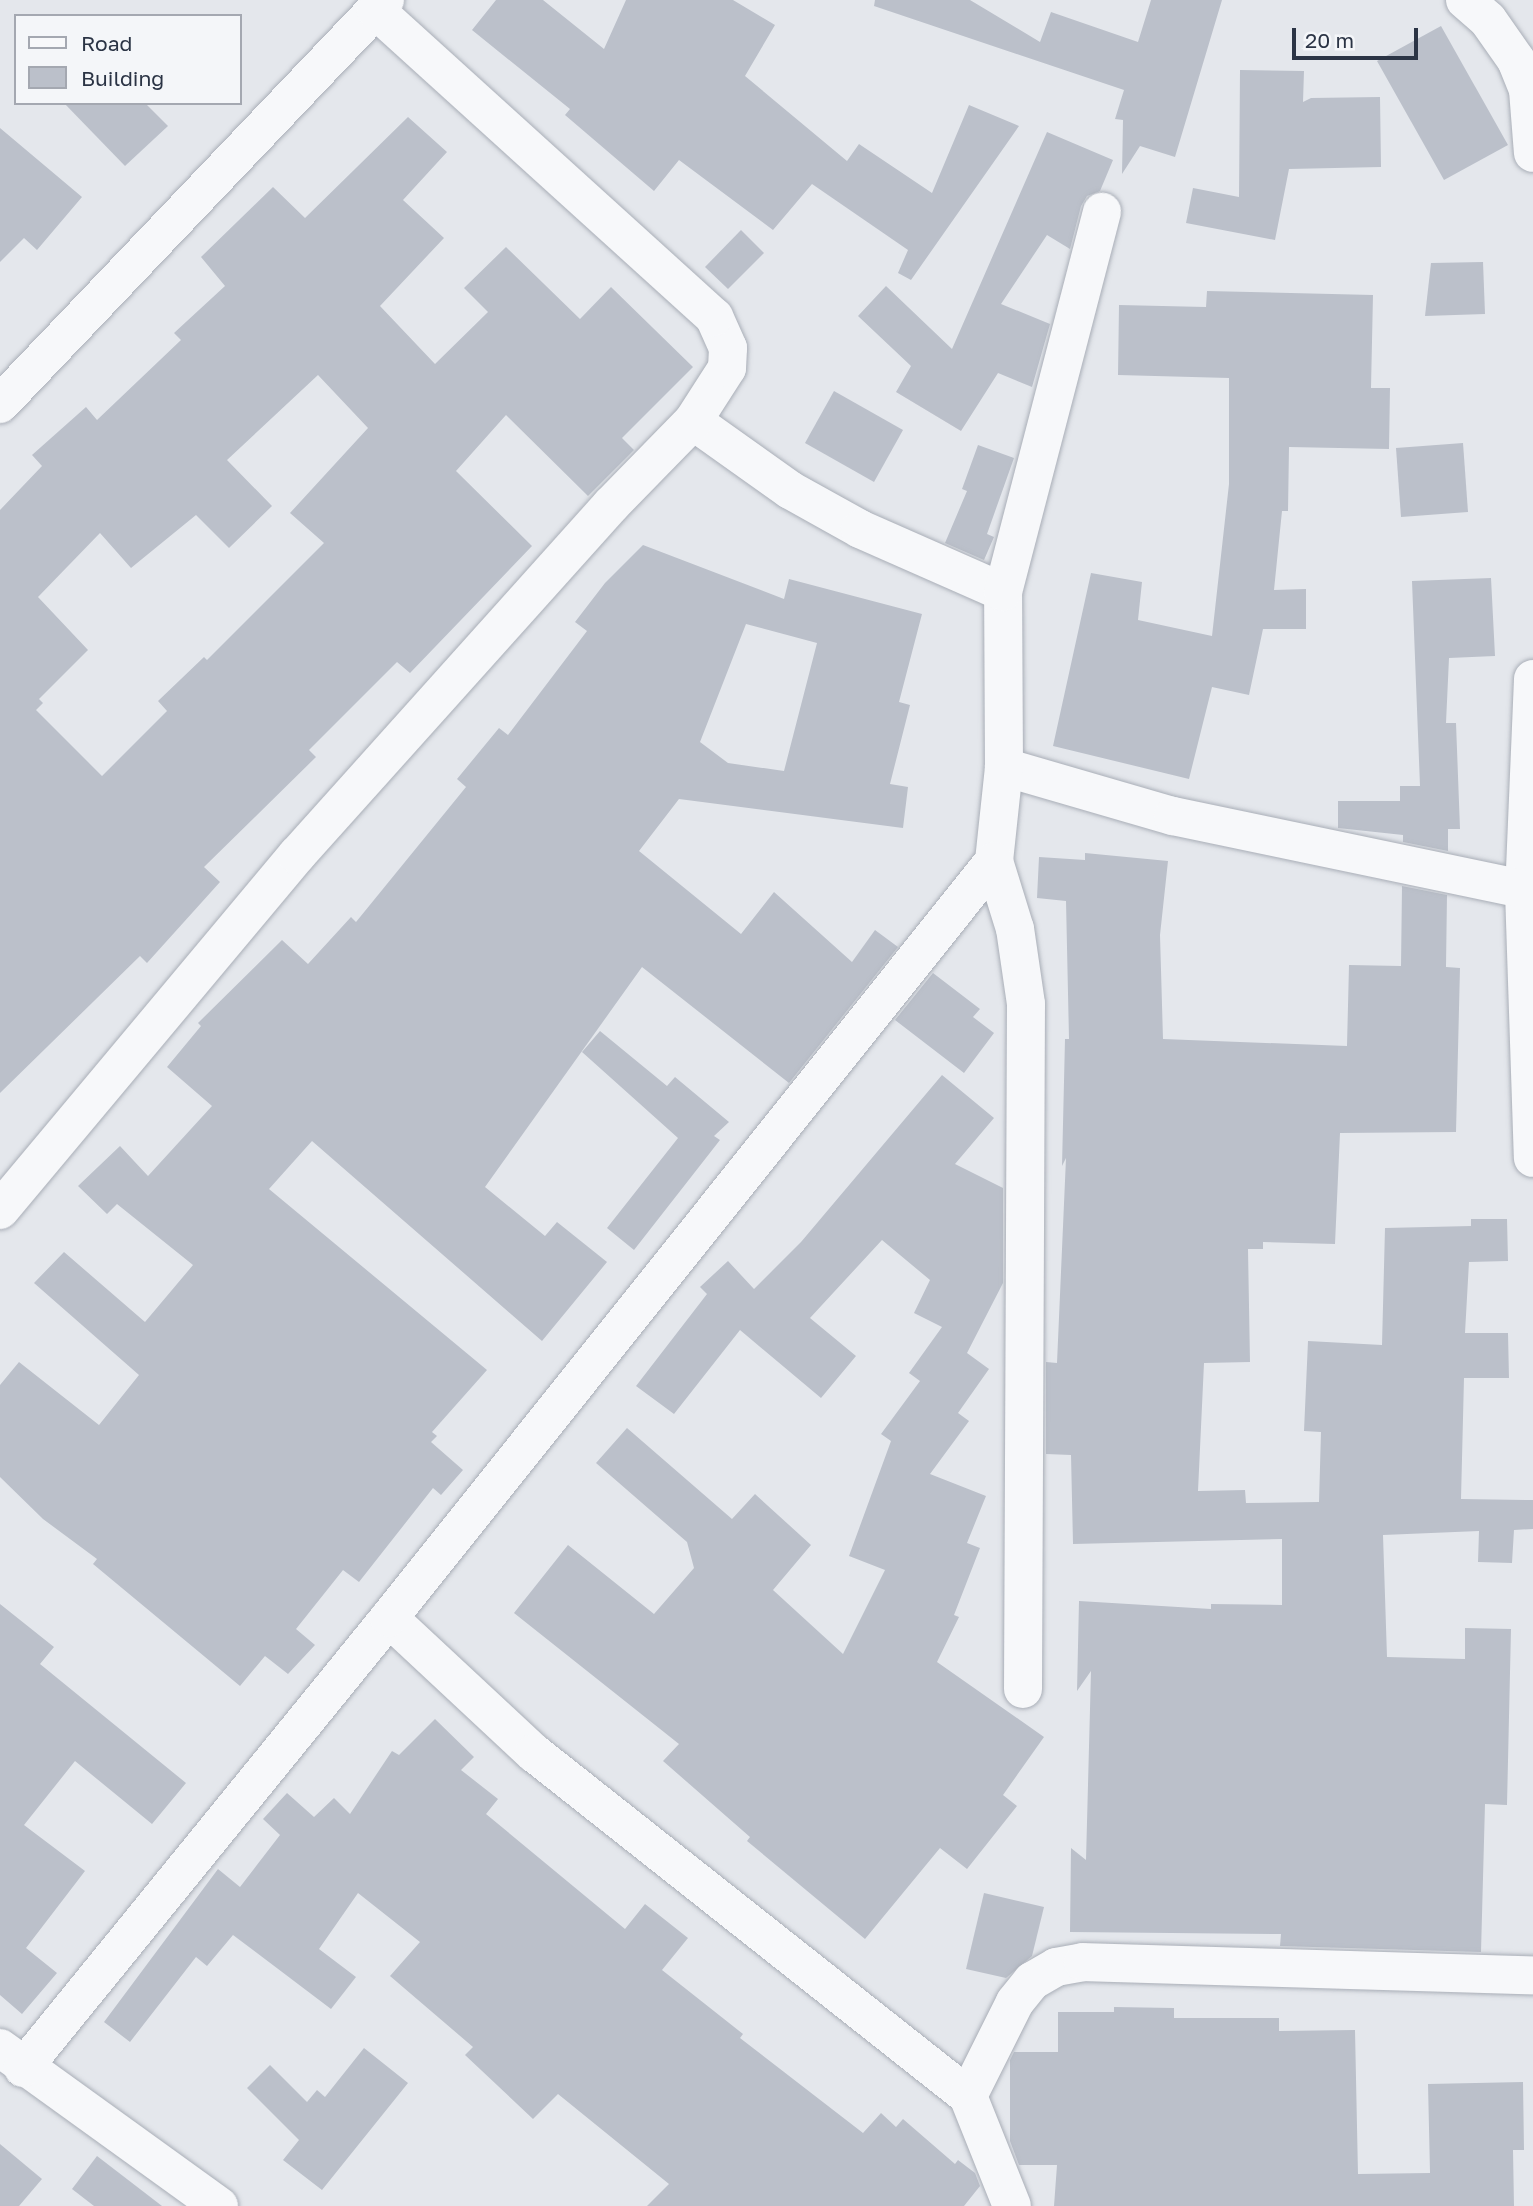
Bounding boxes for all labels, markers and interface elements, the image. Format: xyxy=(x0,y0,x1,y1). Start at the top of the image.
legend xyxy=(14,14,242,105)
scale bar xyxy=(1295,14,1421,58)
text: 20 m xyxy=(1305,27,1354,53)
text: Road xyxy=(81,30,132,56)
text: Building xyxy=(81,65,164,91)

